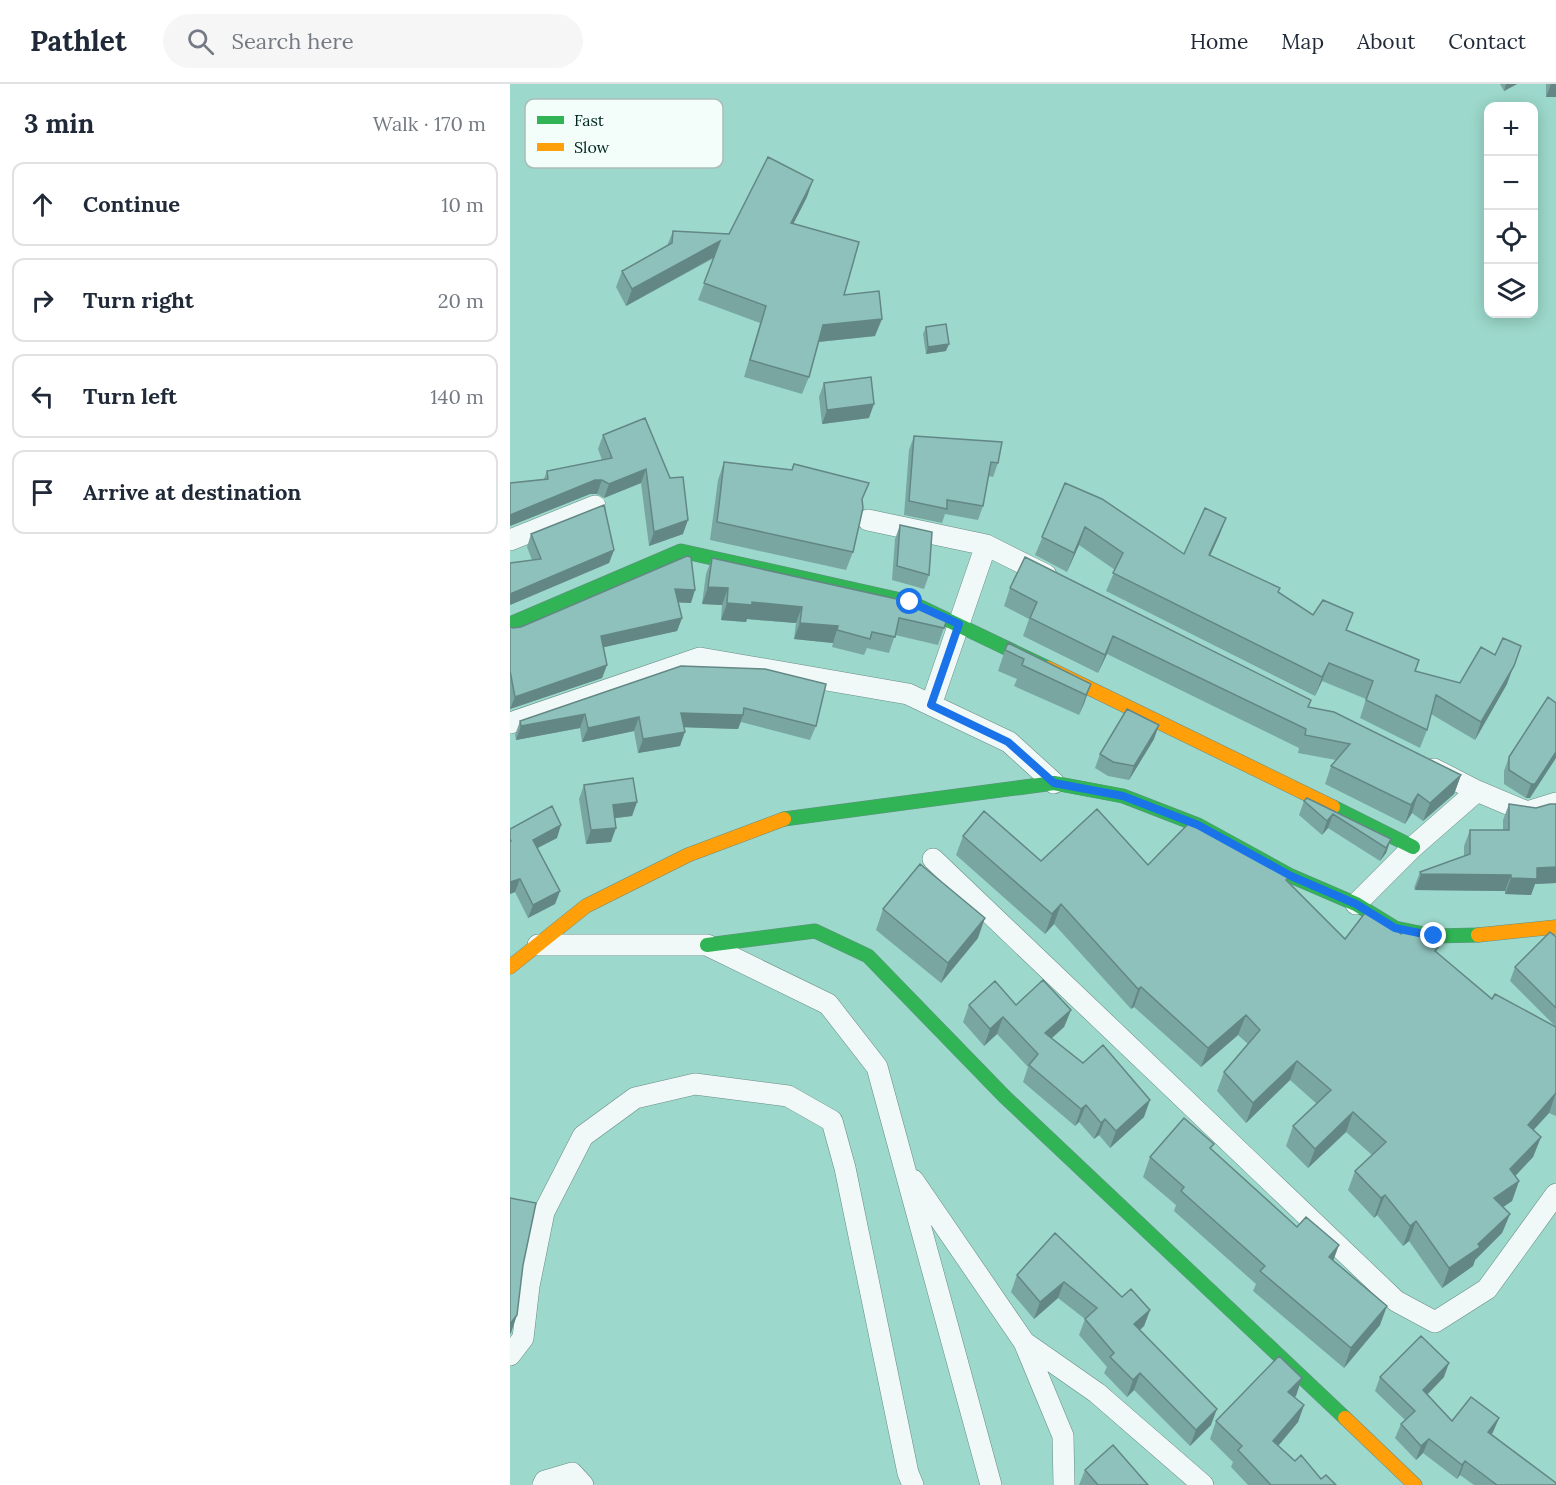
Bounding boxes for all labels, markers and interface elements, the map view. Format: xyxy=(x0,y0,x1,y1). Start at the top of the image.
search box xyxy=(163,14,583,68)
text: Pathlet xyxy=(30,23,127,59)
icon: search xyxy=(184,25,217,58)
text: Search here xyxy=(232,27,354,55)
text: Home xyxy=(1190,28,1248,55)
text: Map xyxy=(1281,28,1324,55)
text: About xyxy=(1357,28,1415,55)
text: Contact xyxy=(1448,28,1526,55)
legend xyxy=(525,99,723,168)
map controls xyxy=(1484,102,1538,318)
button: + xyxy=(1484,102,1538,156)
text: 3 min xyxy=(24,107,94,140)
text: Fast xyxy=(574,110,605,130)
text: Walk · 170 m xyxy=(373,111,486,136)
text: Slow xyxy=(574,137,610,157)
button: − xyxy=(1484,156,1538,210)
icon: ahead xyxy=(26,188,59,221)
text: Continue xyxy=(83,190,180,218)
text: 10 m xyxy=(441,192,484,217)
button: locate xyxy=(1484,210,1538,264)
button: layers xyxy=(1484,264,1538,318)
icon: right xyxy=(26,284,59,317)
text: Turn right xyxy=(83,286,194,314)
text: 20 m xyxy=(438,288,484,313)
icon: left xyxy=(26,380,59,413)
text: Turn left xyxy=(83,382,177,410)
text: 140 m xyxy=(430,384,484,409)
icon: arrive xyxy=(26,476,59,509)
text: Arrive at destination xyxy=(83,478,301,506)
route start xyxy=(896,588,922,614)
route end xyxy=(1420,922,1446,948)

